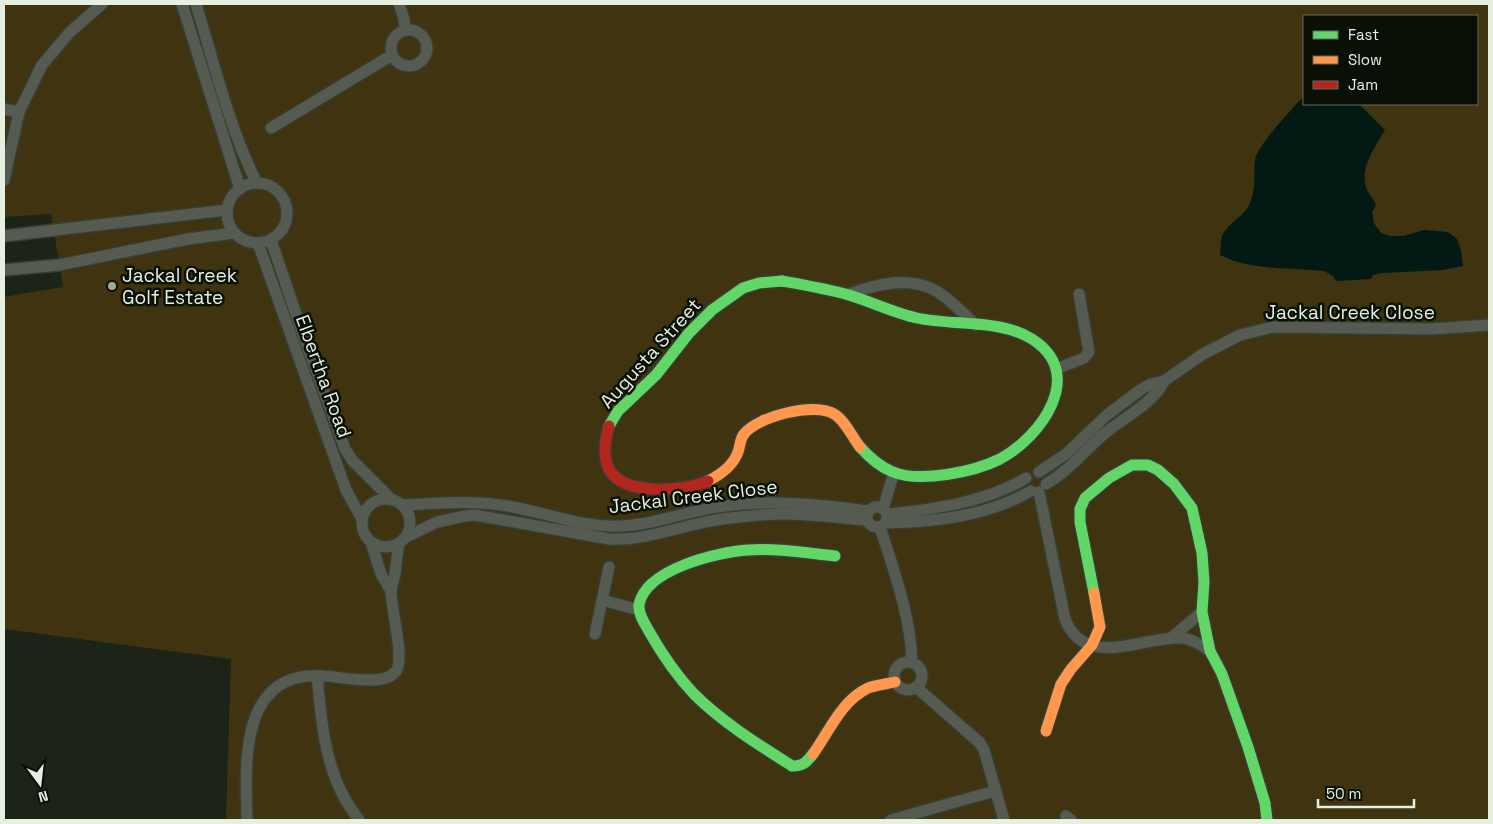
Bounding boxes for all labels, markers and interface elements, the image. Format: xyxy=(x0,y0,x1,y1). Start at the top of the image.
legend xyxy=(1303,15,1478,105)
text: Fast xyxy=(1348,25,1379,44)
text: Slow xyxy=(1348,50,1382,69)
text: Jam xyxy=(1348,75,1378,94)
place label: Jackal Creek Golf Estate xyxy=(122,263,237,310)
marker: Jackal Creek Golf Estate xyxy=(106,280,118,292)
street label: Augusta Street xyxy=(594,293,706,414)
street label: Jackal Creek Close xyxy=(1265,300,1435,325)
street label: Elbertha Road xyxy=(290,311,357,441)
street label: Jackal Creek Close xyxy=(607,474,779,519)
north arrow xyxy=(15,759,65,809)
scale bar xyxy=(1318,776,1414,808)
text: 50 m xyxy=(1326,784,1361,803)
text: N xyxy=(36,787,50,806)

